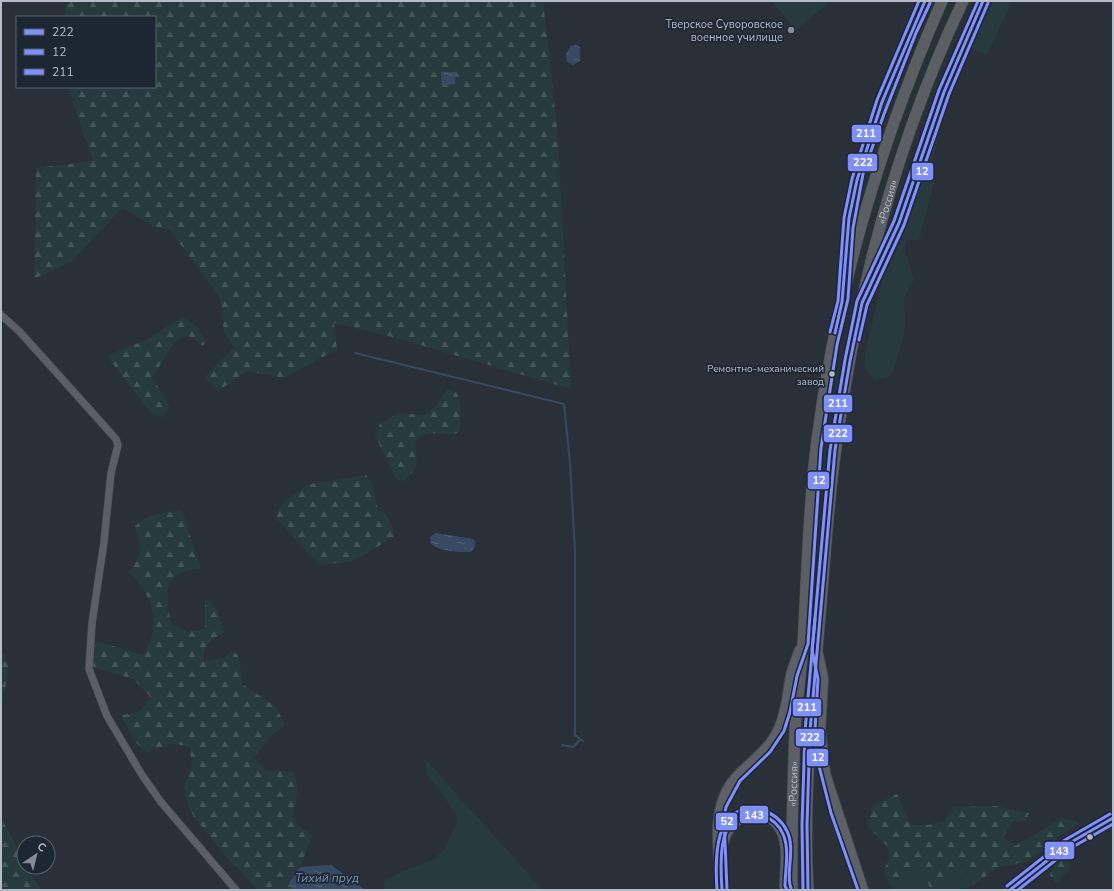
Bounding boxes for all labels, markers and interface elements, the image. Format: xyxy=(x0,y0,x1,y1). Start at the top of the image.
legend xyxy=(16,16,156,88)
place label: Тверское Суворовское военное училище xyxy=(666,17,783,45)
text: 222 xyxy=(52,24,74,40)
marker: Тверское Суворовское военное училище xyxy=(786,25,796,35)
text: 12 xyxy=(52,44,66,60)
text: 211 xyxy=(52,64,74,80)
line badge: 211 xyxy=(851,124,882,143)
text: 211 xyxy=(856,126,876,141)
line badge: 222 xyxy=(847,153,878,172)
text: 222 xyxy=(853,155,873,170)
line badge: 12 xyxy=(911,162,934,181)
text: 12 xyxy=(915,164,929,179)
street label: «Россия» xyxy=(874,178,902,226)
place label: Ремонтно-механический завод xyxy=(707,362,824,389)
marker: Ремонтно-механический завод xyxy=(827,369,837,379)
line badge: 211 xyxy=(823,394,853,413)
text: 211 xyxy=(828,396,848,411)
line badge: 222 xyxy=(823,424,853,443)
text: 222 xyxy=(828,426,848,441)
line badge: 12 xyxy=(807,471,830,490)
text: 12 xyxy=(812,473,826,488)
line badge: 211 xyxy=(792,698,822,717)
text: 211 xyxy=(797,700,817,715)
line badge: 222 xyxy=(795,728,825,747)
text: 222 xyxy=(800,730,820,745)
line badge: 12 xyxy=(806,748,829,767)
text: 12 xyxy=(811,750,825,765)
street label: «Россия» xyxy=(785,761,802,807)
line badge: 143 xyxy=(739,805,769,824)
text: 143 xyxy=(744,808,764,823)
line badge: 52 xyxy=(715,812,738,831)
text: 52 xyxy=(720,814,734,829)
unlabelled marker xyxy=(1085,832,1095,842)
north arrow xyxy=(16,835,56,875)
text: С xyxy=(34,839,49,856)
line badge: 143 xyxy=(1044,841,1075,860)
text: 143 xyxy=(1049,844,1069,859)
water label: Тихий пруд xyxy=(295,870,359,886)

